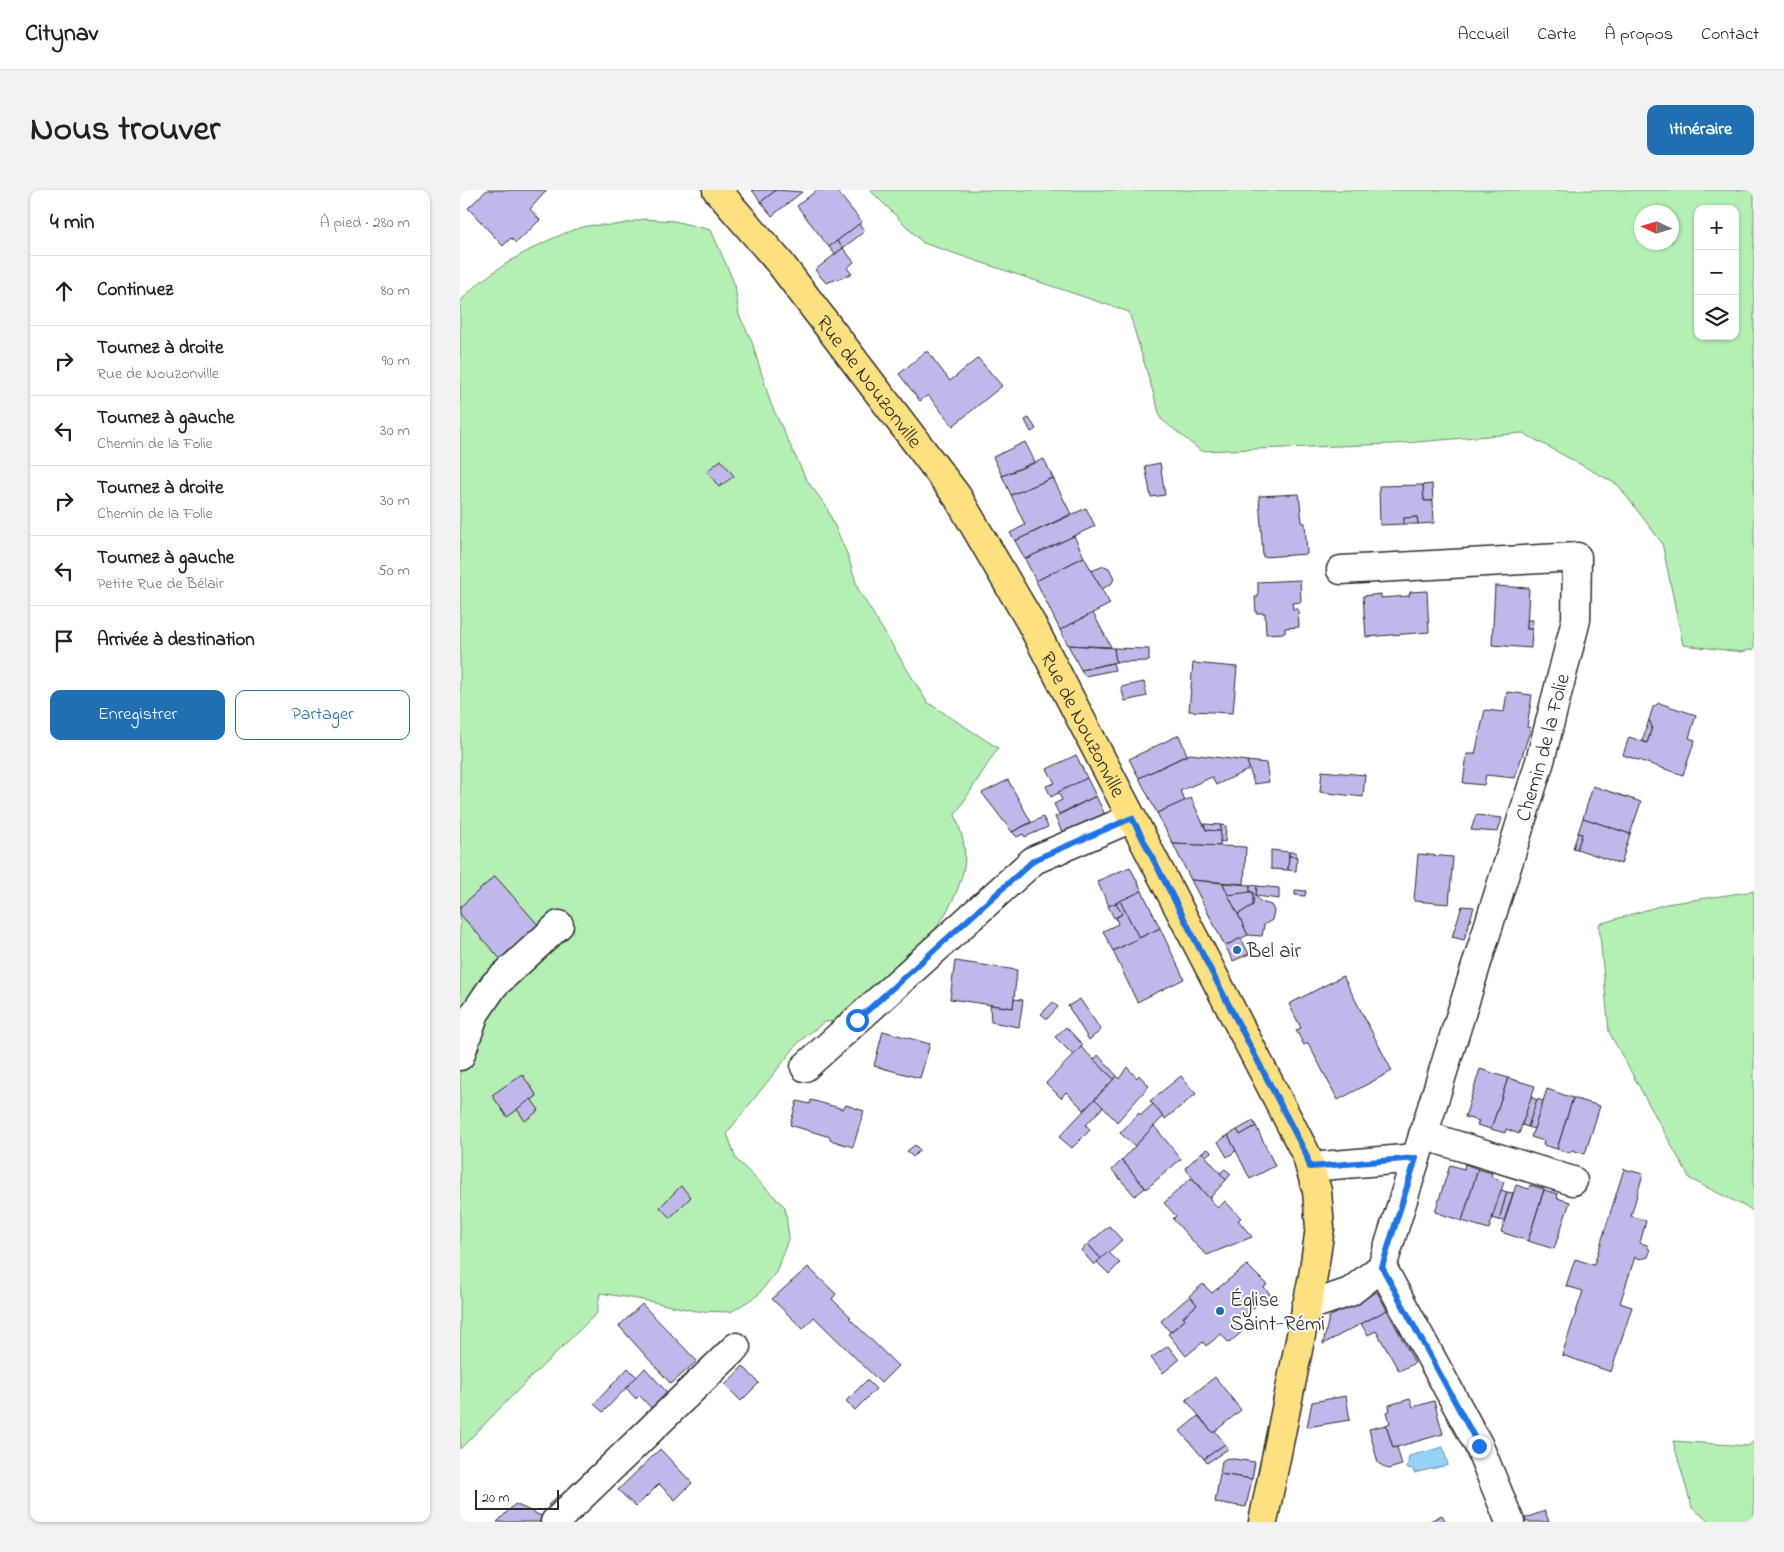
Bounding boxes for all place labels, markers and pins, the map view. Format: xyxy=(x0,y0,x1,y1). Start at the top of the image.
place label: Bel air xyxy=(1246,937,1301,967)
marker: Bel air xyxy=(1231,944,1243,956)
place label: Église Saint-Rémi xyxy=(1230,1286,1325,1340)
marker: Église Saint-Rémi xyxy=(1214,1305,1226,1317)

